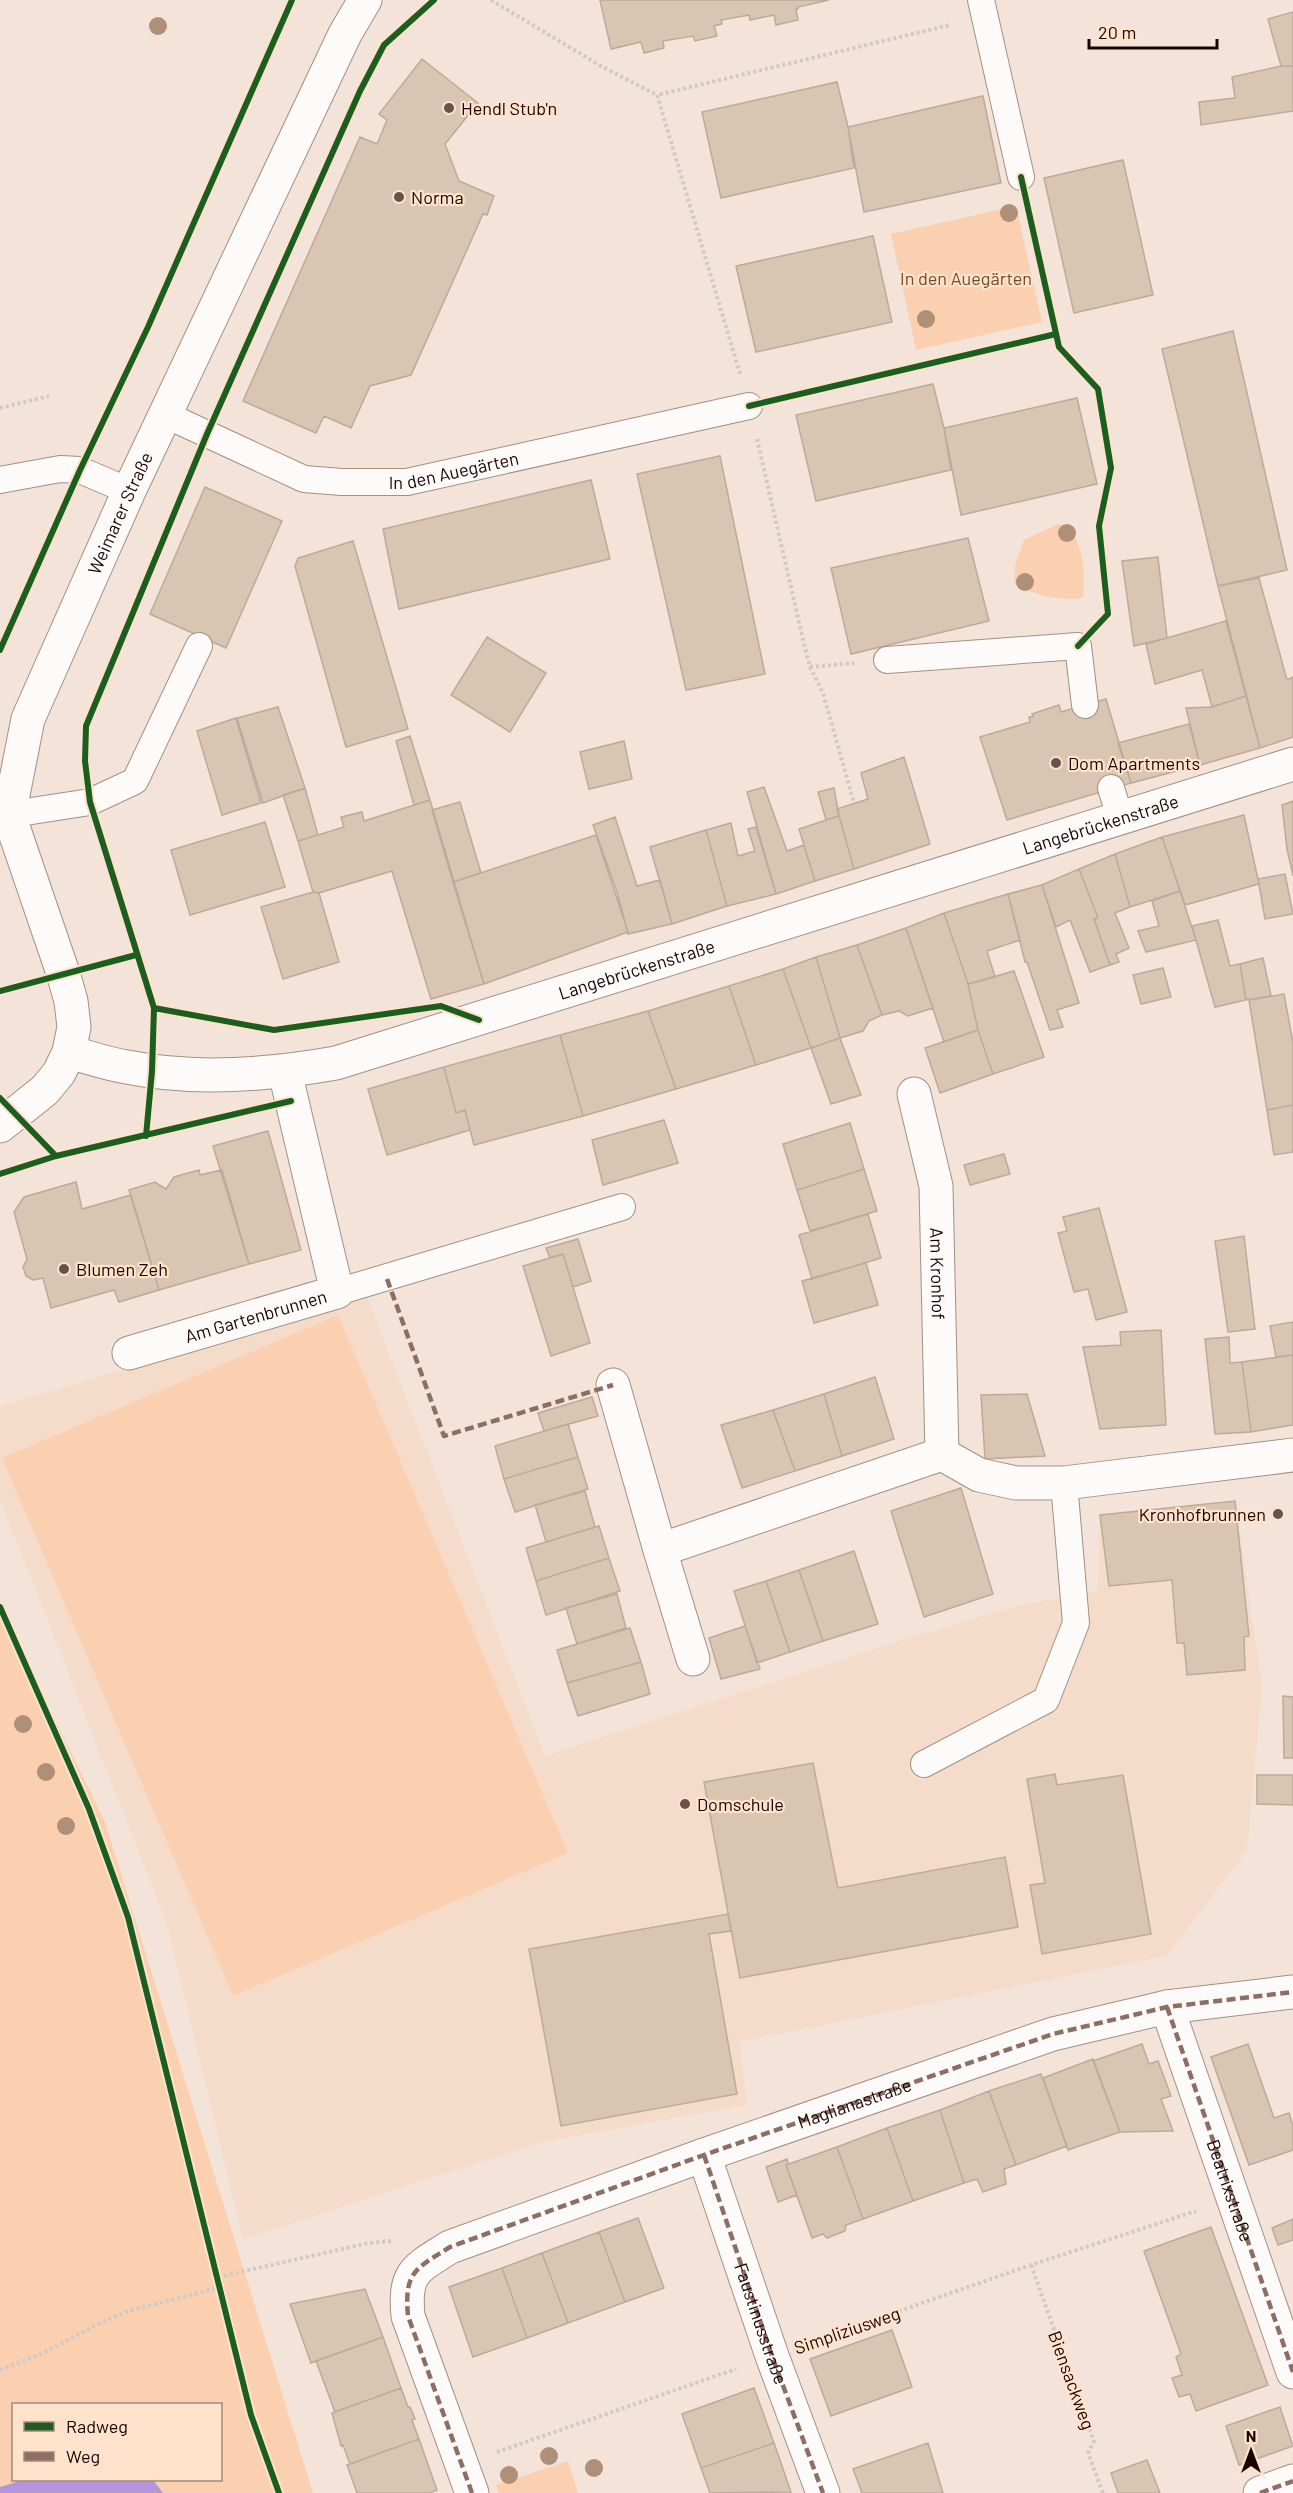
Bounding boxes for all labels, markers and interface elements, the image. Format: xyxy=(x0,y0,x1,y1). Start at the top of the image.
scale bar xyxy=(1089,12,1216,50)
text: 20 m xyxy=(1098,21,1136,43)
place label: Hendl Stub'n xyxy=(461,97,557,119)
marker: Hendl Stub'n xyxy=(442,101,456,115)
place label: Norma xyxy=(411,186,464,208)
marker: Norma xyxy=(392,190,406,204)
park label: In den Auegärten xyxy=(900,267,1032,289)
street label: In den Auegärten xyxy=(389,447,521,493)
street label: Weimarer Straße xyxy=(83,448,157,578)
place label: Dom Apartments xyxy=(1068,752,1200,774)
marker: Dom Apartments xyxy=(1049,756,1063,770)
street label: Langebrückenstraße xyxy=(1020,789,1181,859)
street label: Langebrückenstraße xyxy=(556,934,717,1004)
street label: Am Kronhof xyxy=(926,1227,950,1320)
place label: Blumen Zeh xyxy=(76,1258,168,1280)
marker: Blumen Zeh xyxy=(57,1262,71,1276)
street label: Am Gartenbrunnen xyxy=(182,1285,329,1347)
place label: Kronhofbrunnen xyxy=(1139,1503,1266,1525)
marker: Kronhofbrunnen xyxy=(1271,1507,1285,1521)
place label: Domschule xyxy=(697,1793,784,1815)
marker: Domschule xyxy=(678,1797,692,1811)
street label: Maglianastraße xyxy=(794,2073,914,2133)
street label: Beatrixstraße xyxy=(1202,2136,1258,2244)
street label: Faustinusstraße xyxy=(730,2260,792,2387)
street label: Simpliziusweg xyxy=(791,2302,903,2358)
street label: Biensackweg xyxy=(1044,2328,1100,2432)
legend xyxy=(12,2403,222,2481)
text: Radweg xyxy=(66,2415,128,2437)
north arrow xyxy=(1221,2421,1281,2481)
text: N xyxy=(1246,2426,1256,2445)
text: Weg xyxy=(66,2445,100,2467)

